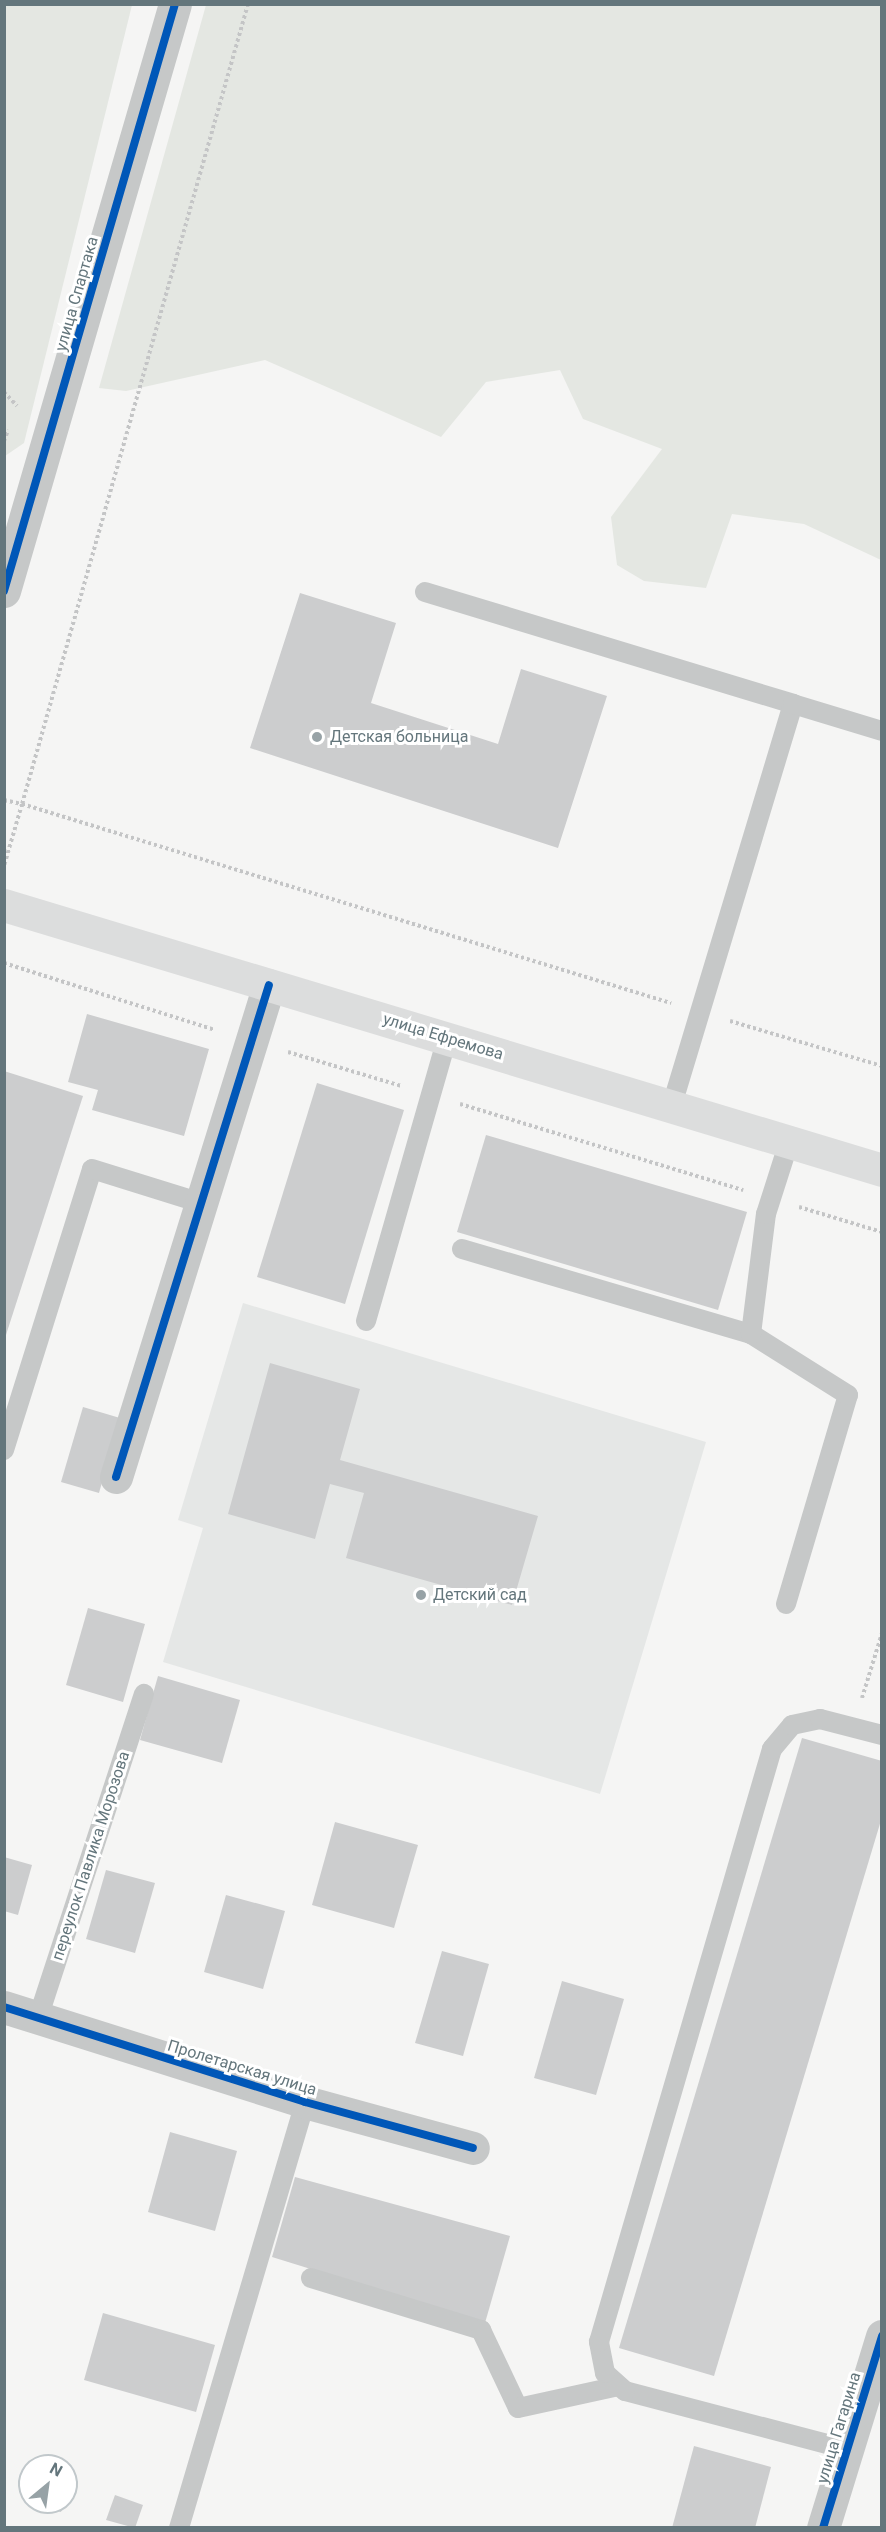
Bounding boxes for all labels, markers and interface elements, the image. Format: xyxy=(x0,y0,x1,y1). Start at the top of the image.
street label: улица Спартака xyxy=(51,235,103,353)
place label: Детская больница xyxy=(330,727,468,747)
marker: Детская больница xyxy=(308,728,326,746)
street label: улица Ефремова xyxy=(381,1010,505,1064)
place label: Детский сад xyxy=(433,1585,527,1605)
marker: Детский сад xyxy=(414,1588,428,1602)
street label: переулок Павлика Морозова xyxy=(48,1749,134,1963)
street label: Пролетарская улица xyxy=(165,2036,319,2100)
street label: улица Гагарина xyxy=(813,2370,865,2486)
north arrow xyxy=(18,2454,78,2514)
text: N xyxy=(46,2459,66,2481)

